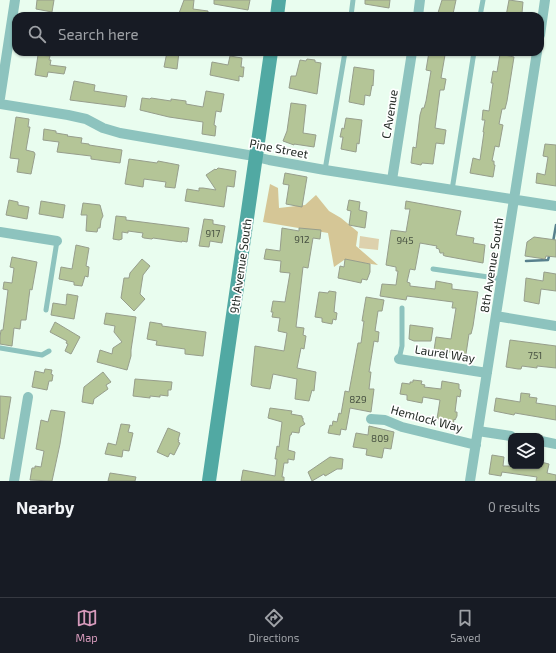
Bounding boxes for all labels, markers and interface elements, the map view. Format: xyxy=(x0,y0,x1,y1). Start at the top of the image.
search box xyxy=(12,12,544,56)
icon: search xyxy=(26,23,48,45)
text: Search here xyxy=(58,25,139,43)
street label: C Avenue xyxy=(378,88,400,140)
street label: Pine Street xyxy=(248,135,310,161)
street label: 8th Avenue South xyxy=(477,216,505,314)
street label: 9th Avenue South xyxy=(226,218,254,314)
house number: 917 xyxy=(206,227,220,239)
house number: 912 xyxy=(294,233,310,245)
house number: 945 xyxy=(396,234,414,246)
street label: Laurel Way xyxy=(414,341,477,365)
house number: 751 xyxy=(528,349,542,361)
house number: 829 xyxy=(349,393,367,405)
street label: Hemlock Way xyxy=(389,402,465,434)
house number: 809 xyxy=(371,432,389,444)
map controls xyxy=(508,433,544,469)
button: layers xyxy=(508,433,544,469)
text: Nearby xyxy=(16,497,74,517)
text: 0 results xyxy=(488,499,540,515)
tab: Map xyxy=(76,607,98,644)
tab: Directions xyxy=(249,607,299,644)
tab: Saved xyxy=(450,607,481,644)

